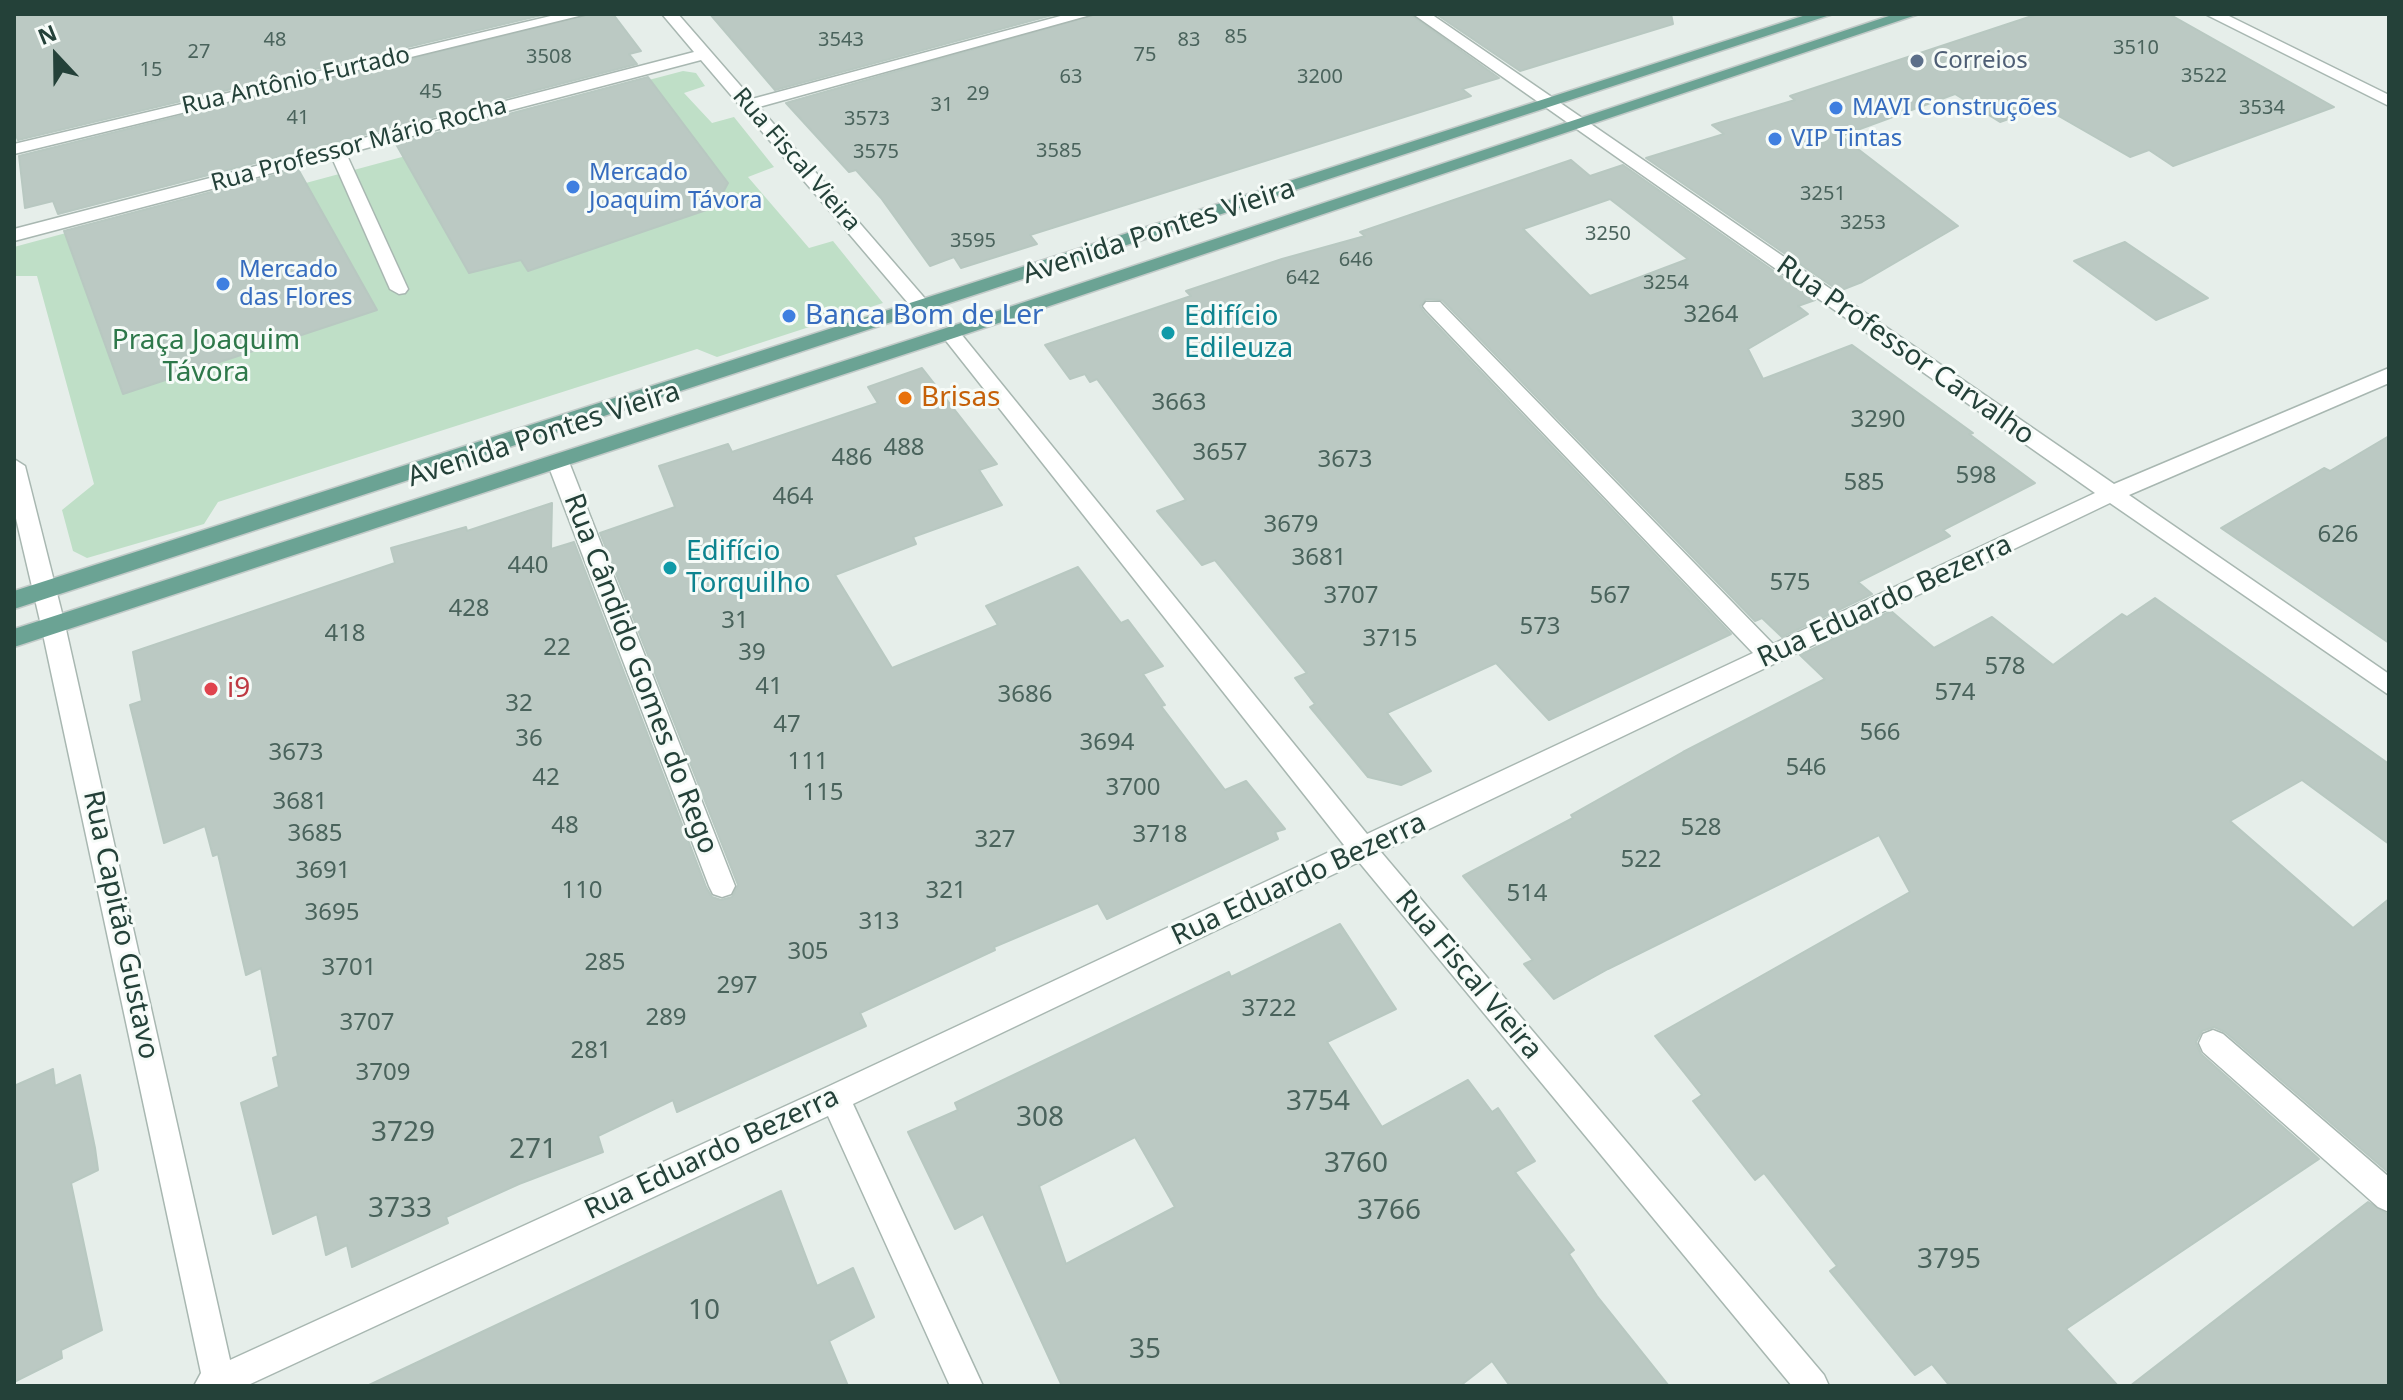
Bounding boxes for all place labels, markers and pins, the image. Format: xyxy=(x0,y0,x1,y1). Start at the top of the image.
place label: Correios xyxy=(1933,47,2028,75)
marker: Correios xyxy=(1908,52,1926,70)
place label: MAVI Construções xyxy=(1852,94,2057,122)
marker: MAVI Construções xyxy=(1827,99,1845,117)
place label: VIP Tintas xyxy=(1791,125,1902,153)
marker: VIP Tintas xyxy=(1766,130,1784,148)
place label: Mercado Joaquim Távora xyxy=(589,159,762,215)
marker: Mercado Joaquim Távora xyxy=(564,178,582,196)
place label: Mercado das Flores xyxy=(239,256,353,312)
marker: Mercado das Flores xyxy=(214,275,232,293)
place label: Banca Bom de Ler xyxy=(805,299,1044,333)
place label: Edifício Edileuza xyxy=(1184,300,1293,366)
marker: Banca Bom de Ler xyxy=(780,307,798,325)
marker: Edifício Edileuza xyxy=(1159,324,1177,342)
place label: Brisas xyxy=(921,381,1001,415)
marker: Brisas xyxy=(896,389,914,407)
place label: Edifício Torquilho xyxy=(686,535,811,601)
marker: Edifício Torquilho xyxy=(661,559,679,577)
place label: i9 xyxy=(227,672,250,706)
marker: i9 xyxy=(202,680,220,698)

